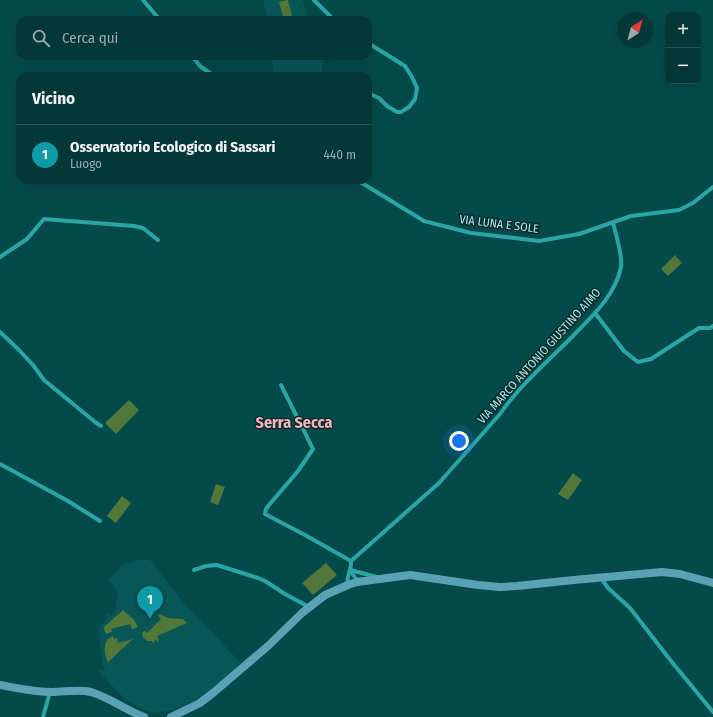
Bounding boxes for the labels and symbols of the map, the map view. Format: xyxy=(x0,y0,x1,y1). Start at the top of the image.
north arrow xyxy=(617,12,653,48)
street label: VIA LUNA E SOLE xyxy=(459,212,540,236)
street label: VIA MARCO ANTONIO GIUSTINO AIMO xyxy=(474,285,604,427)
district label: Serra Secca xyxy=(256,413,332,432)
your location xyxy=(449,431,469,451)
pin: 1 xyxy=(137,586,163,619)

